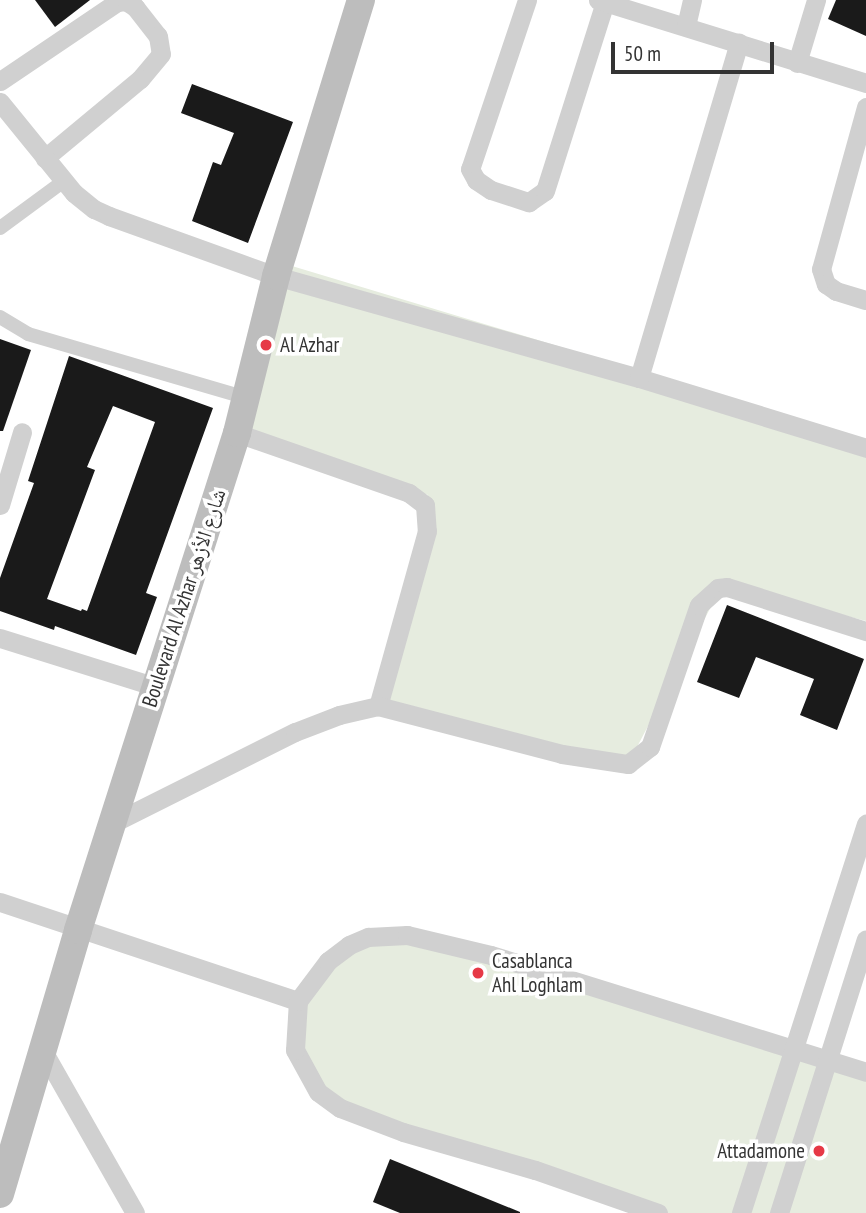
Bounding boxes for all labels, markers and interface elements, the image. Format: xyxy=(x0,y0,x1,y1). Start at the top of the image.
scale bar xyxy=(614,28,777,72)
text: 50 m xyxy=(624,40,661,67)
place label: Al Azhar xyxy=(280,332,340,358)
marker: Al Azhar xyxy=(258,337,274,353)
street label: Boulevard Al Azhar شارع الأزهر xyxy=(137,485,231,711)
place label: Casablanca Ahl Loghlam xyxy=(492,948,583,998)
marker: Casablanca Ahl Loghlam xyxy=(470,965,486,981)
place label: Attadamone xyxy=(717,1138,805,1164)
marker: Attadamone xyxy=(811,1143,827,1159)

